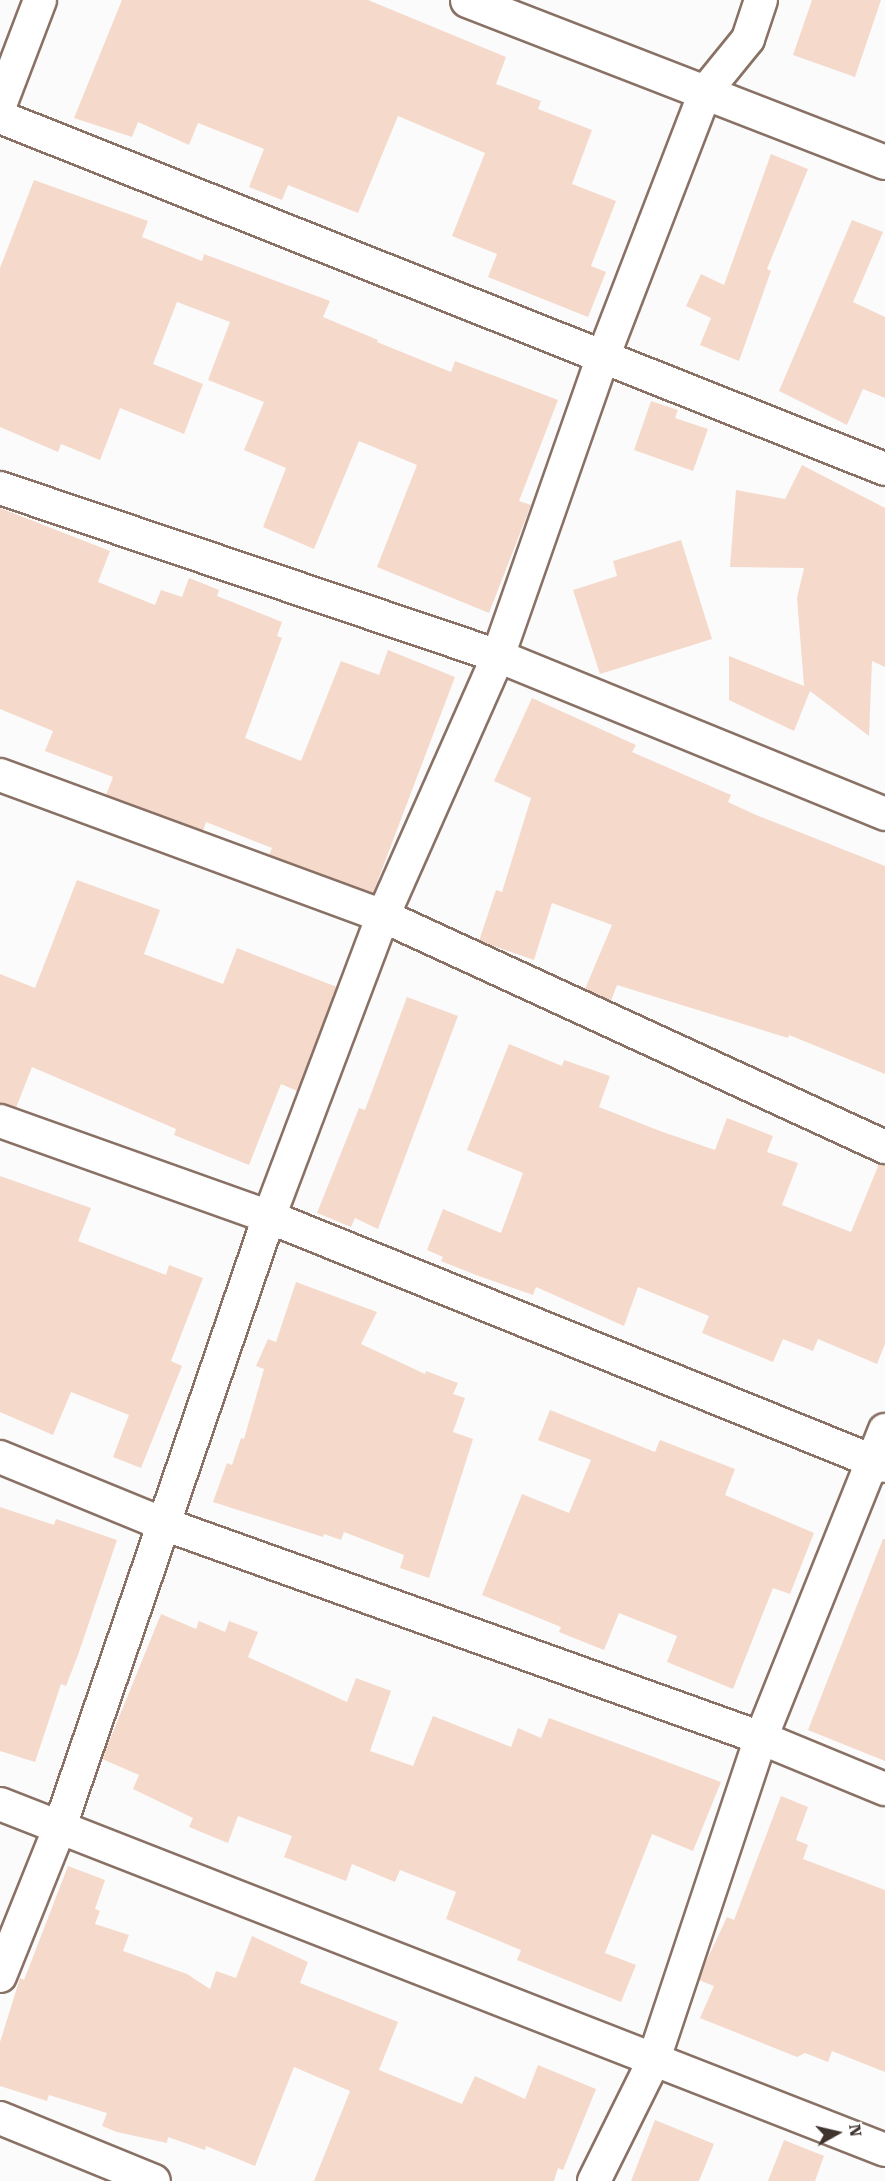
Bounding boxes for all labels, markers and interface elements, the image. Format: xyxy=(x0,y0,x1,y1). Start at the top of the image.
north arrow xyxy=(807,2103,867,2163)
text: N xyxy=(845,2123,866,2138)

